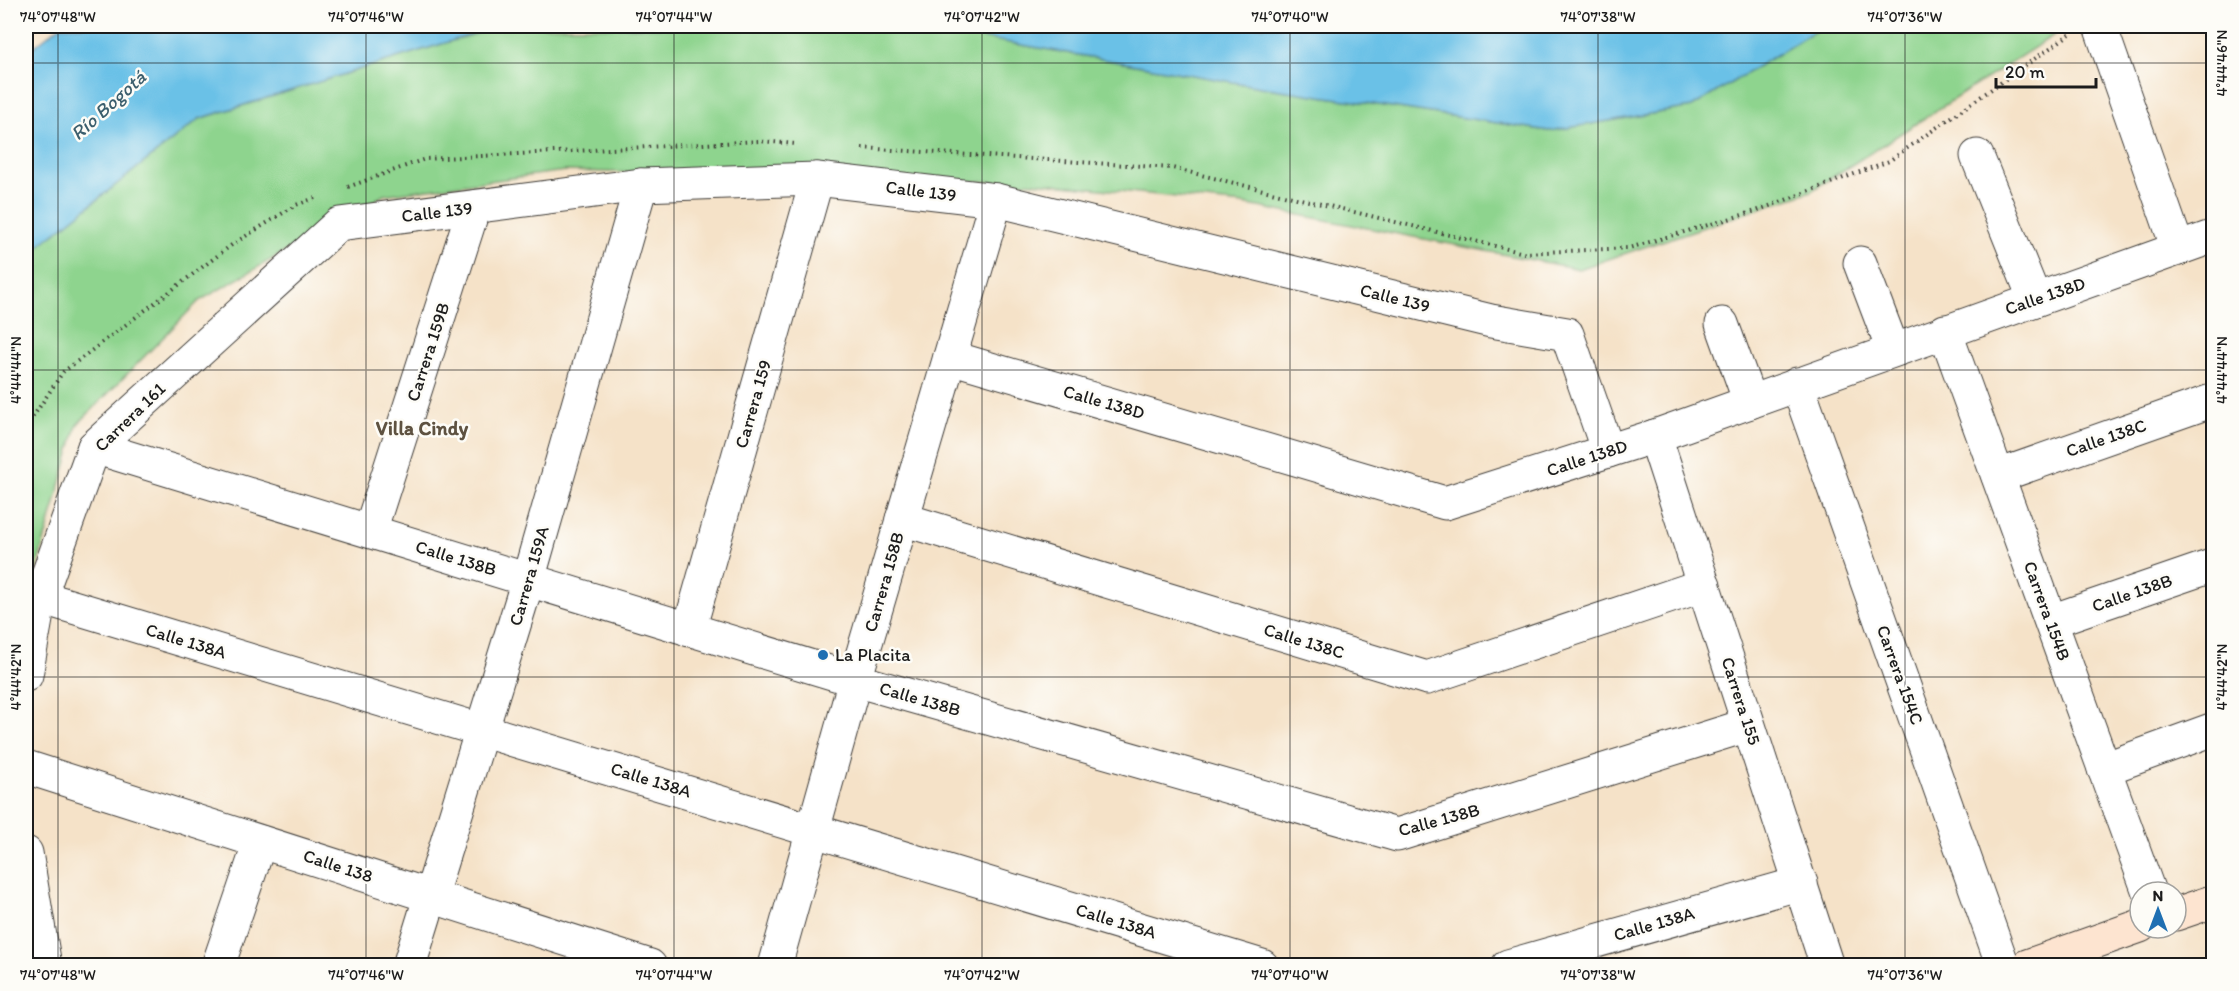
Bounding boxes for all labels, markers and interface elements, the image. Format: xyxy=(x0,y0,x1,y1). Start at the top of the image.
text: 74°07'48"W xyxy=(20,8,96,26)
text: 74°07'46"W xyxy=(328,8,404,26)
text: 74°07'44"W xyxy=(636,8,713,26)
text: 74°07'42"W xyxy=(944,8,1020,26)
text: 74°07'40"W xyxy=(1252,8,1329,26)
text: 74°07'38"W xyxy=(1560,8,1636,26)
text: 74°07'36"W xyxy=(1868,8,1943,26)
text: 4°44'46"N xyxy=(2213,30,2231,96)
scale bar xyxy=(1996,51,2096,89)
text: 20 m xyxy=(2005,61,2045,83)
water label: Río Bogotá xyxy=(65,65,151,145)
street label: Calle 139 xyxy=(884,176,958,206)
street label: Calle 139 xyxy=(400,197,474,227)
street label: Calle 138D xyxy=(2002,272,2088,320)
street label: Calle 139 xyxy=(1358,279,1432,317)
street label: Carrera 159B xyxy=(402,300,454,404)
text: 4°44'44"N xyxy=(7,336,25,404)
text: 4°44'44"N xyxy=(2213,336,2231,404)
street label: Carrera 159 xyxy=(730,357,776,451)
street label: Carrera 161 xyxy=(90,378,170,456)
street label: Calle 138D xyxy=(1061,380,1147,424)
street label: Calle 138C xyxy=(2063,414,2149,462)
district label: Villa Cindy xyxy=(376,416,469,441)
street label: Calle 138D xyxy=(1544,435,1630,481)
street label: Carrera 159A xyxy=(504,523,554,628)
street label: Carrera 158B xyxy=(859,529,909,635)
street label: Calle 138B xyxy=(413,535,499,581)
street label: Carrera 154B xyxy=(2019,558,2075,664)
street label: Calle 138B xyxy=(2089,569,2175,617)
street label: Calle 138A xyxy=(143,618,229,664)
street label: Calle 138C xyxy=(1261,618,1347,664)
street label: Carrera 154C xyxy=(1872,622,1928,728)
text: 4°44'42"N xyxy=(7,644,25,710)
place label: La Placita xyxy=(835,644,911,666)
text: 4°44'42"N xyxy=(2213,644,2231,710)
marker: La Placita xyxy=(816,648,830,662)
street label: Carrera 155 xyxy=(1716,654,1766,748)
street label: Calle 138B xyxy=(877,677,963,721)
street label: Calle 138A xyxy=(608,757,694,803)
street label: Calle 138B xyxy=(1396,799,1482,841)
street label: Calle 138 xyxy=(300,844,376,888)
north arrow xyxy=(2128,880,2188,940)
text: N xyxy=(2153,886,2163,905)
street label: Calle 138A xyxy=(1073,898,1159,944)
street label: Calle 138A xyxy=(1611,902,1698,946)
text: 74°07'48"W xyxy=(20,966,96,984)
text: 74°07'46"W xyxy=(328,966,404,984)
text: 74°07'44"W xyxy=(636,966,713,984)
text: 74°07'42"W xyxy=(944,966,1020,984)
text: 74°07'40"W xyxy=(1252,966,1329,984)
text: 74°07'38"W xyxy=(1560,966,1636,984)
text: 74°07'36"W xyxy=(1868,966,1943,984)

